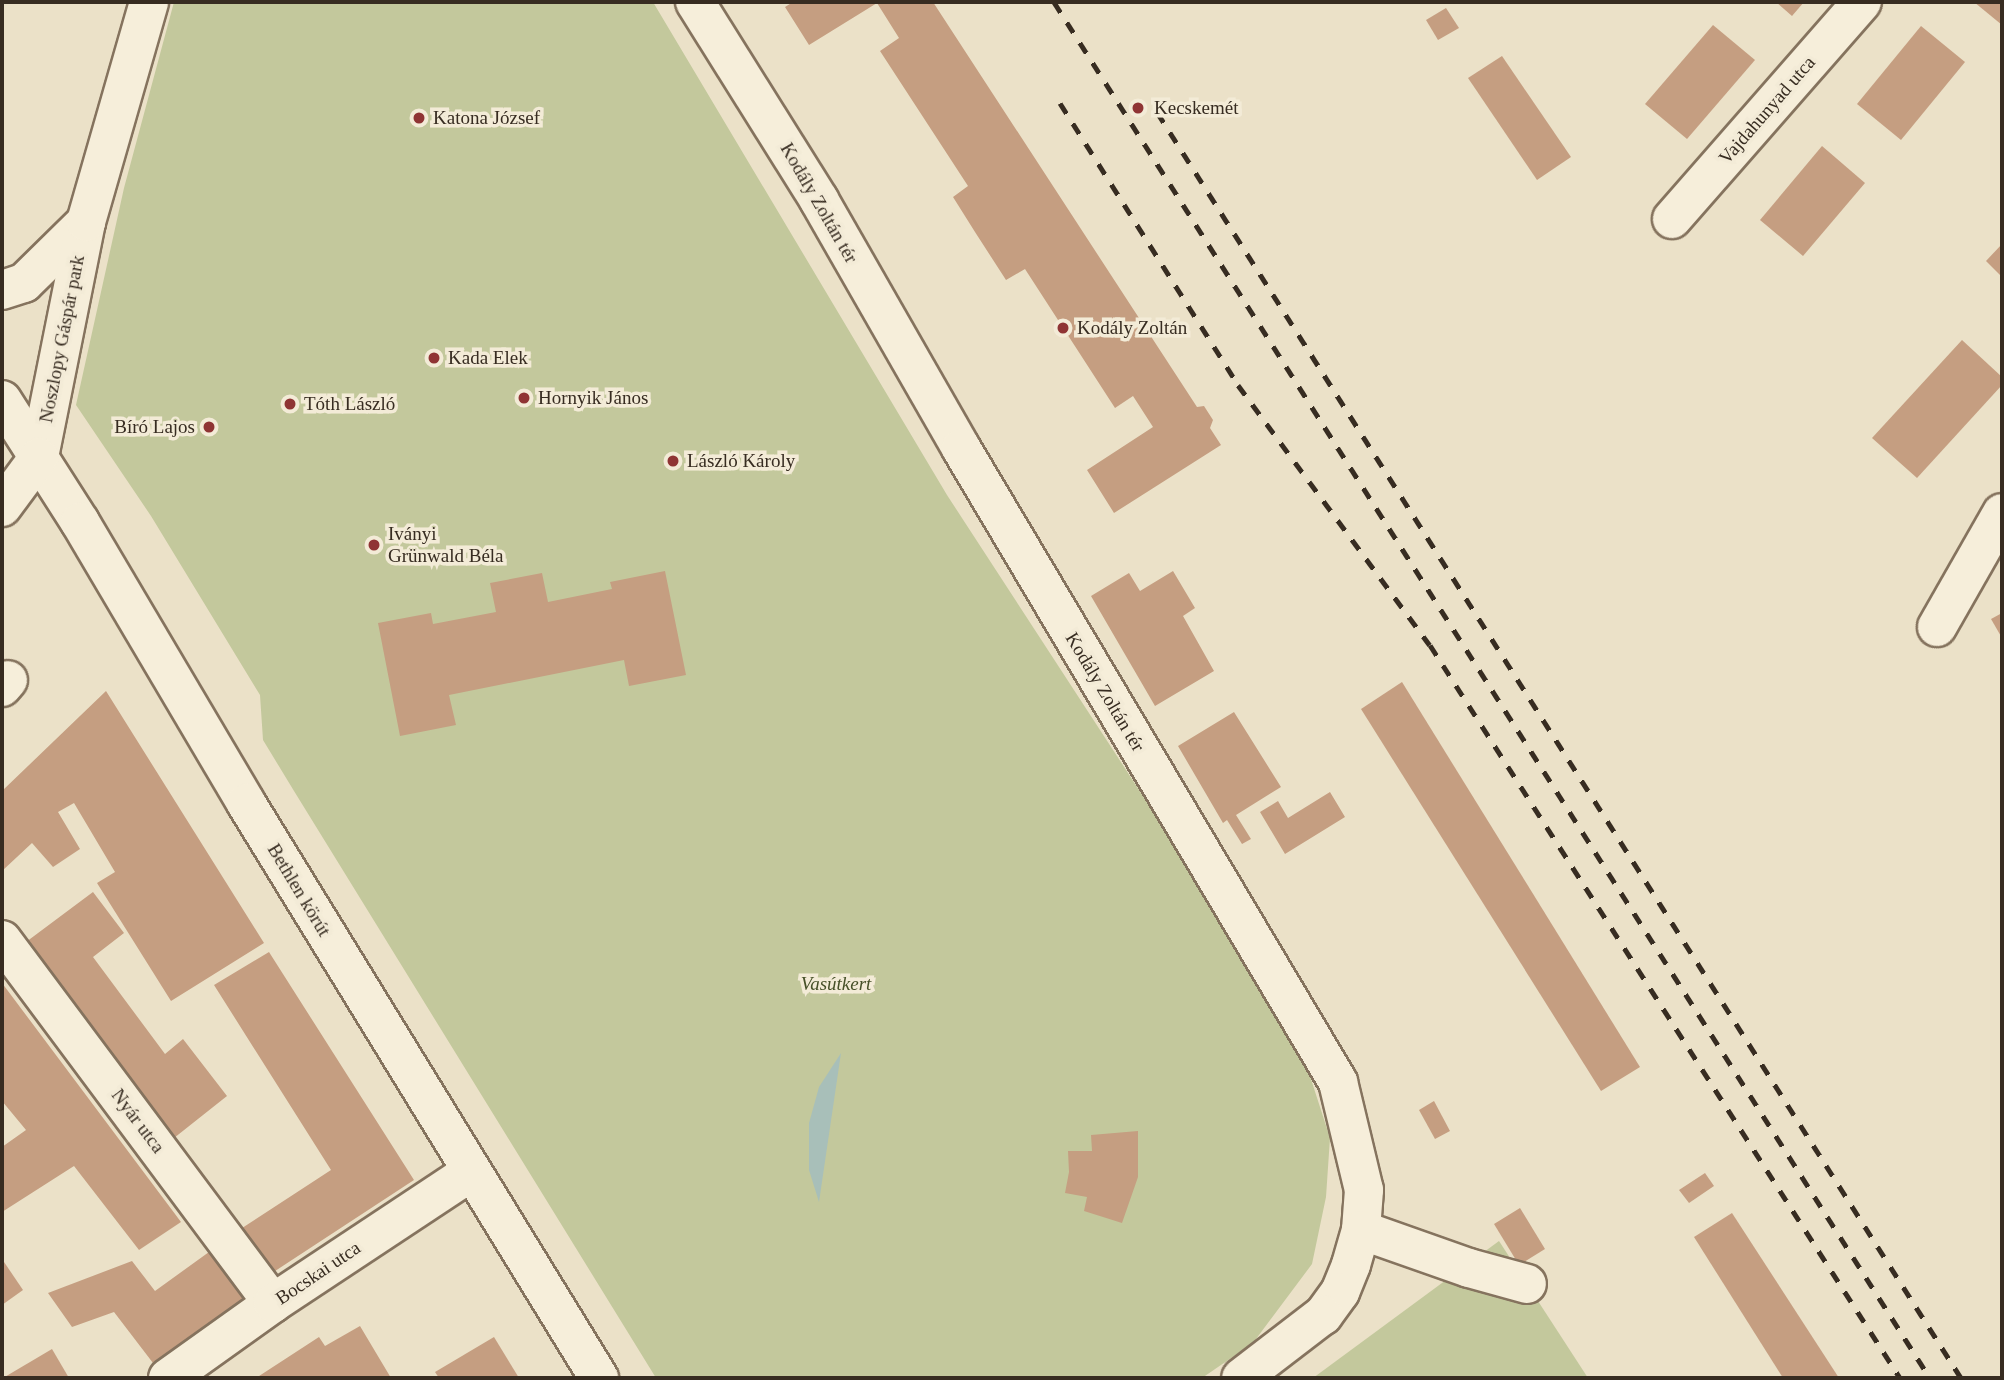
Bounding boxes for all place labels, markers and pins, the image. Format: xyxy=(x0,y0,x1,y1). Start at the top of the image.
place label: Kecskemét xyxy=(1154,97,1238,119)
marker: Kecskemét xyxy=(1128,98,1148,118)
place label: Katona József xyxy=(433,107,540,129)
marker: Katona József xyxy=(411,110,427,126)
place label: Kodály Zoltán xyxy=(1077,317,1187,339)
marker: Kodály Zoltán xyxy=(1055,320,1071,336)
place label: Kada Elek xyxy=(448,347,528,369)
marker: Kada Elek xyxy=(426,350,442,366)
place label: Hornyik János xyxy=(538,387,648,409)
marker: Hornyik János xyxy=(516,390,532,406)
place label: Tóth László xyxy=(304,393,395,415)
marker: Tóth László xyxy=(282,396,298,412)
place label: Bíró Lajos xyxy=(114,416,195,438)
marker: Bíró Lajos xyxy=(201,419,217,435)
place label: László Károly xyxy=(687,450,795,472)
marker: László Károly xyxy=(665,453,681,469)
place label: Iványi Grünwald Béla xyxy=(388,523,504,567)
marker: Iványi Grünwald Béla xyxy=(366,537,382,553)

